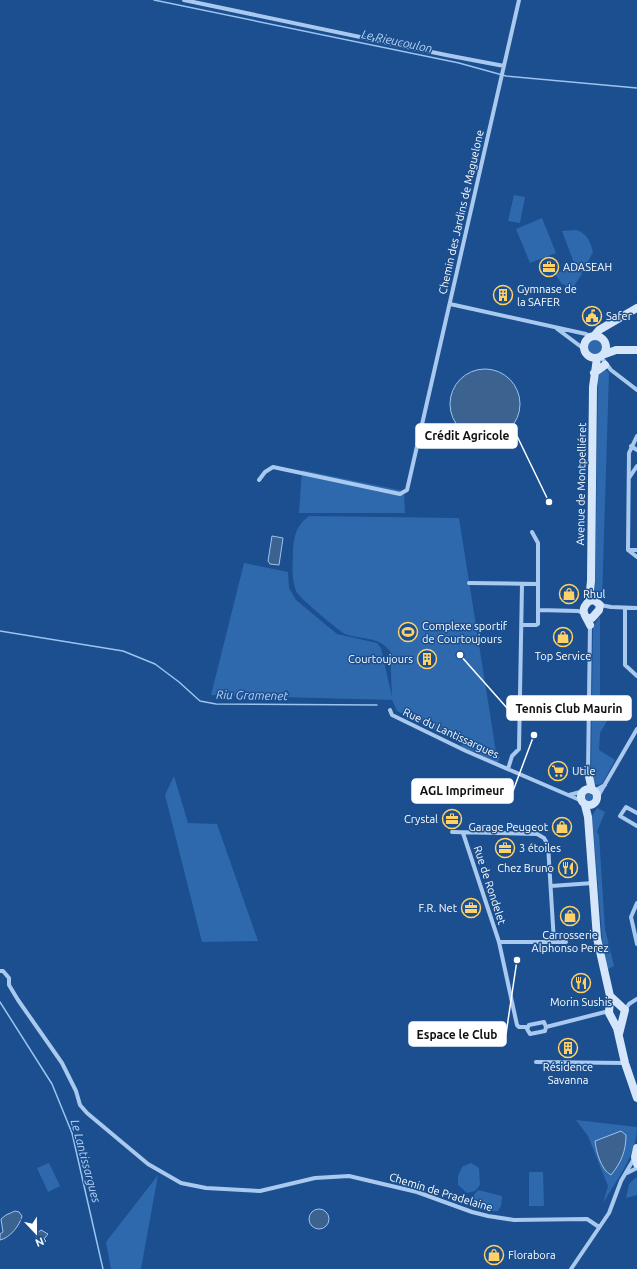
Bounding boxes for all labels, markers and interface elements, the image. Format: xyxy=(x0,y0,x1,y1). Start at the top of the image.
water label: Le Rieucoulon xyxy=(360,27,434,55)
street label: Chemin des Jardins de Maguelone xyxy=(436,129,486,295)
office icon: ADASEAH xyxy=(538,256,560,278)
place label: ADASEAH xyxy=(563,261,612,273)
place label: Gymnase de la SAFER xyxy=(517,283,577,308)
building icon: Gymnase de la SAFER xyxy=(492,284,514,306)
public building icon: Safer xyxy=(581,305,603,327)
place label: Safer xyxy=(606,310,633,322)
street label: Avenue de Montpelliéret xyxy=(574,422,588,545)
callout: Crédit Agricole xyxy=(416,424,517,448)
text: Crédit Agricole xyxy=(424,429,510,442)
shop icon: Rhul xyxy=(558,583,580,605)
place label: Rhul xyxy=(583,588,605,600)
place label: Complexe sportif de Courtoujours xyxy=(422,620,508,645)
sports icon: Complexe sportif de Courtoujours xyxy=(397,621,419,643)
shop icon: Top Service xyxy=(552,626,574,648)
building icon: Courtoujours xyxy=(416,648,438,670)
place label: Top Service xyxy=(535,650,591,662)
place label: Courtoujours xyxy=(348,653,413,665)
water label: Riu Gramenet xyxy=(216,688,288,702)
callout: Tennis Club Maurin xyxy=(507,696,631,720)
text: Tennis Club Maurin xyxy=(515,702,623,715)
street label: Rue du Lantissargues xyxy=(401,706,501,761)
supermarket icon: Utile xyxy=(547,760,569,782)
place label: Utile xyxy=(572,765,595,777)
callout: AGL Imprimeur xyxy=(412,779,513,803)
text: AGL Imprimeur xyxy=(420,784,504,797)
office icon: Crystal xyxy=(441,808,463,830)
place label: Crystal xyxy=(404,813,438,825)
shop icon: Garage Peugeot xyxy=(551,816,573,838)
place label: Garage Peugeot xyxy=(468,821,549,833)
office icon: 3 étoiles xyxy=(494,837,516,859)
place label: 3 étoiles xyxy=(519,842,561,854)
street label: Rue de Rondelet xyxy=(472,844,509,927)
restaurant icon: Chez Bruno xyxy=(557,857,579,879)
place label: Chez Bruno xyxy=(497,862,554,874)
office icon: F.R. Net xyxy=(460,897,482,919)
place label: F.R. Net xyxy=(419,902,458,914)
shop icon: Carrosserie Alphonso Perez xyxy=(559,905,581,927)
place label: Carrosserie Alphonso Perez xyxy=(532,929,608,954)
restaurant icon: Morin Sushis xyxy=(570,972,592,994)
place label: Morin Sushis xyxy=(550,996,612,1008)
callout: Espace le Club xyxy=(409,1022,506,1046)
text: Espace le Club xyxy=(417,1028,497,1041)
building icon: Résidence Savanna xyxy=(557,1037,579,1059)
place label: Résidence Savanna xyxy=(543,1061,593,1086)
water label: Le Lantissargues xyxy=(69,1118,103,1204)
street label: Chemin de Pradelaine xyxy=(388,1171,494,1213)
north arrow xyxy=(16,1213,56,1253)
text: N xyxy=(34,1235,46,1249)
shop icon: Florabora xyxy=(483,1244,505,1266)
place label: Florabora xyxy=(508,1249,556,1261)

